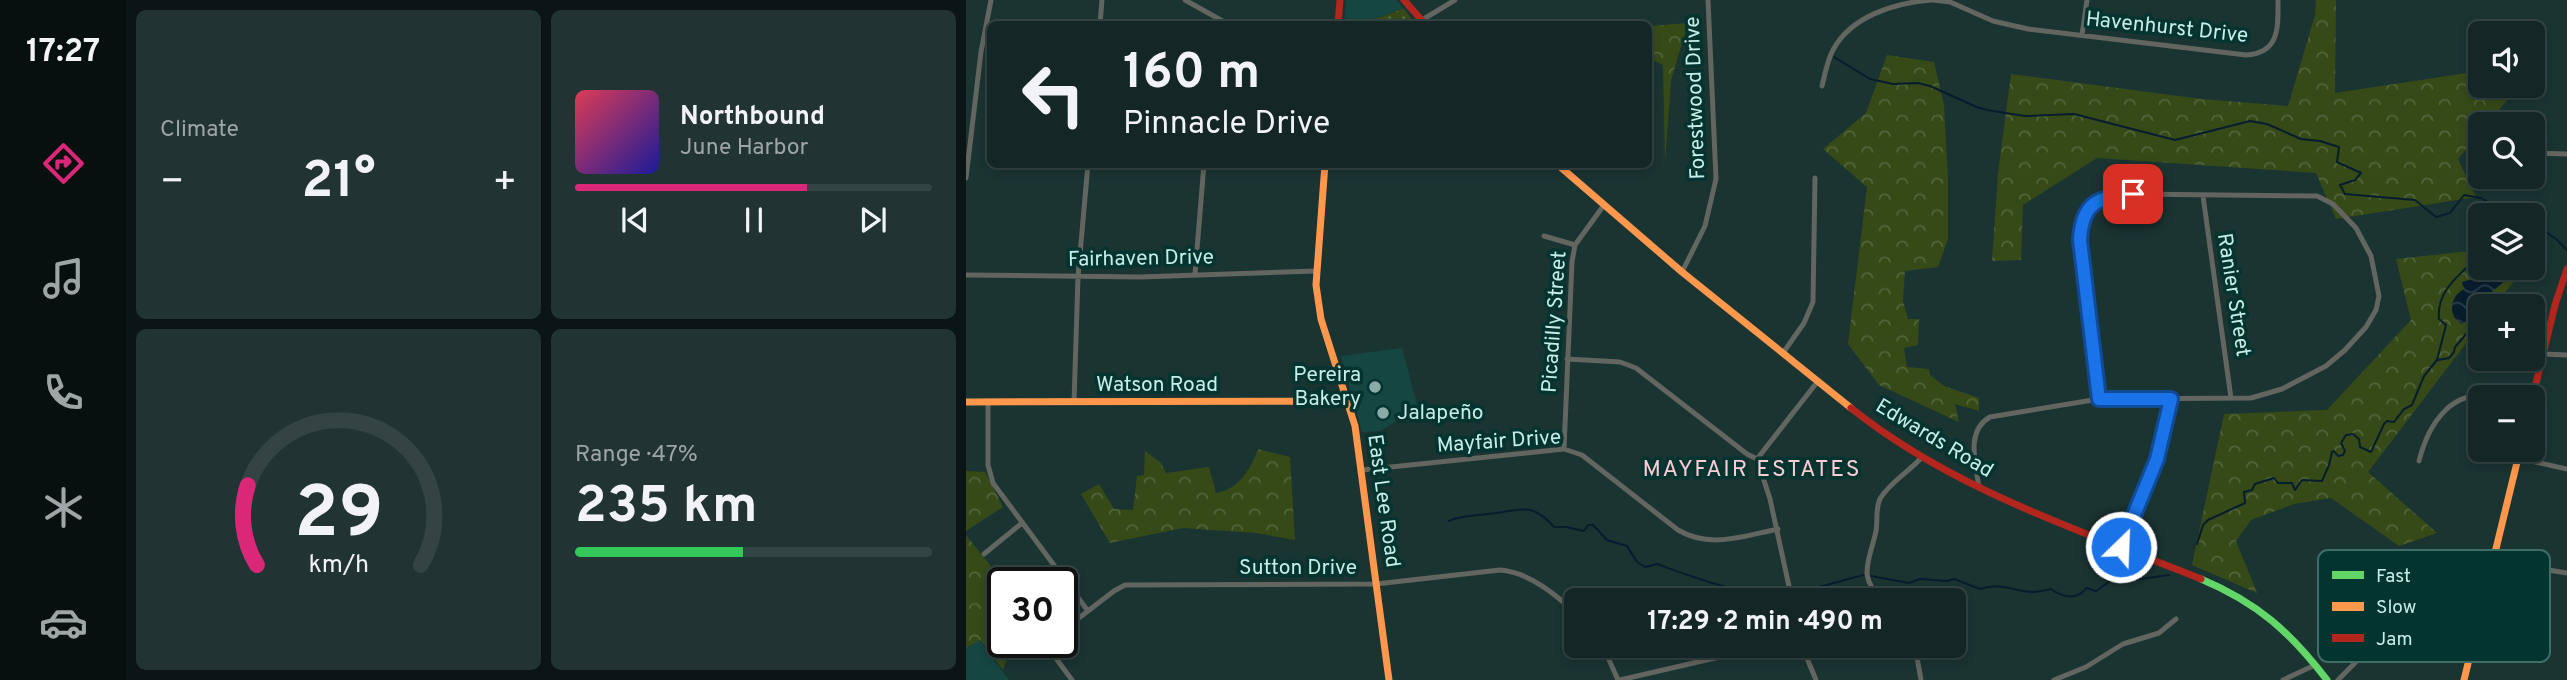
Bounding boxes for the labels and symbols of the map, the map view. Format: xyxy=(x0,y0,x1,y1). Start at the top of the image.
street label: Havenhurst Drive xyxy=(2084,6,2250,50)
street label: Forestwood Drive xyxy=(1680,16,1712,180)
pin xyxy=(2103,164,2163,224)
street label: Ranier Street xyxy=(2210,231,2256,359)
street label: Fairhaven Drive xyxy=(1068,244,1214,274)
street label: Picadilly Street xyxy=(1537,250,1573,394)
place label: Pereira Bakery xyxy=(1293,362,1361,413)
street label: Watson Road xyxy=(1096,372,1218,399)
marker: Pereira Bakery xyxy=(1367,379,1383,395)
street label: Edwards Road xyxy=(1870,393,1998,485)
place label: Jalapeño xyxy=(1397,400,1484,427)
marker: Jalapeño xyxy=(1375,405,1391,421)
street label: Mayfair Drive xyxy=(1436,424,1562,460)
street label: East Lee Road xyxy=(1360,433,1406,569)
district label: MAYFAIR ESTATES xyxy=(1642,456,1862,485)
position arrow xyxy=(2084,510,2158,584)
legend xyxy=(2318,550,2550,662)
street label: Sutton Drive xyxy=(1239,555,1357,582)
text: Fast xyxy=(2376,565,2411,589)
speed limit sign: 30 xyxy=(987,567,1078,658)
text: Slow xyxy=(2376,596,2416,620)
text: Jam xyxy=(2376,628,2413,652)

